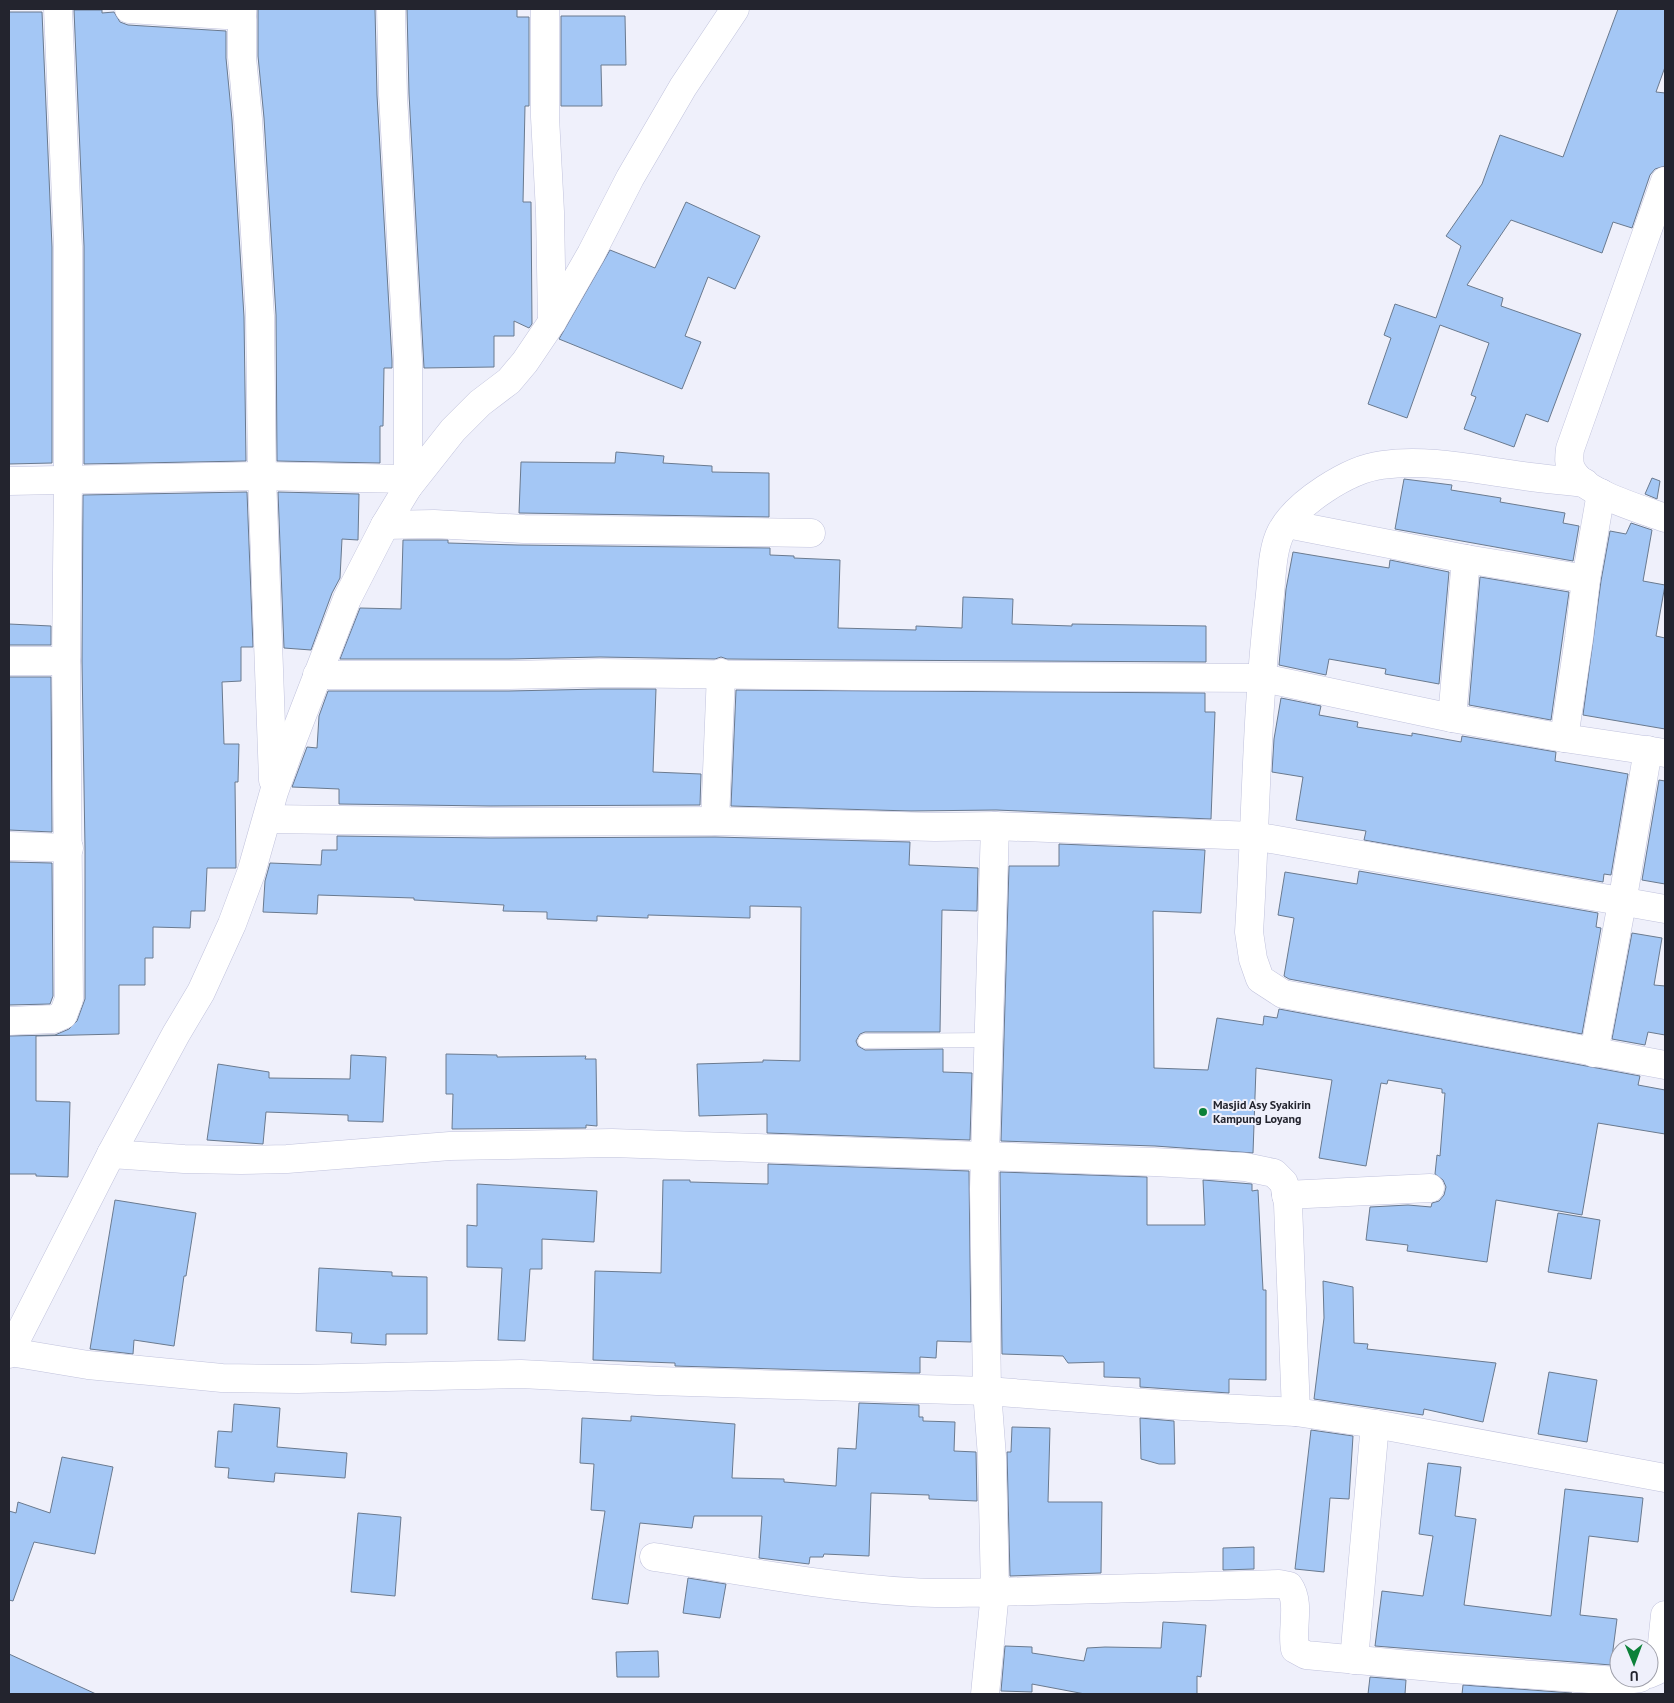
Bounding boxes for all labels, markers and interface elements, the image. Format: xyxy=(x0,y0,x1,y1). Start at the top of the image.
place label: Masjid Asy Syakirin Kampung Loyang xyxy=(1213,1097,1311,1126)
marker: Masjid Asy Syakirin Kampung Loyang xyxy=(1197,1106,1209,1118)
north arrow xyxy=(1609,1638,1659,1688)
text: U xyxy=(1630,1667,1639,1685)

